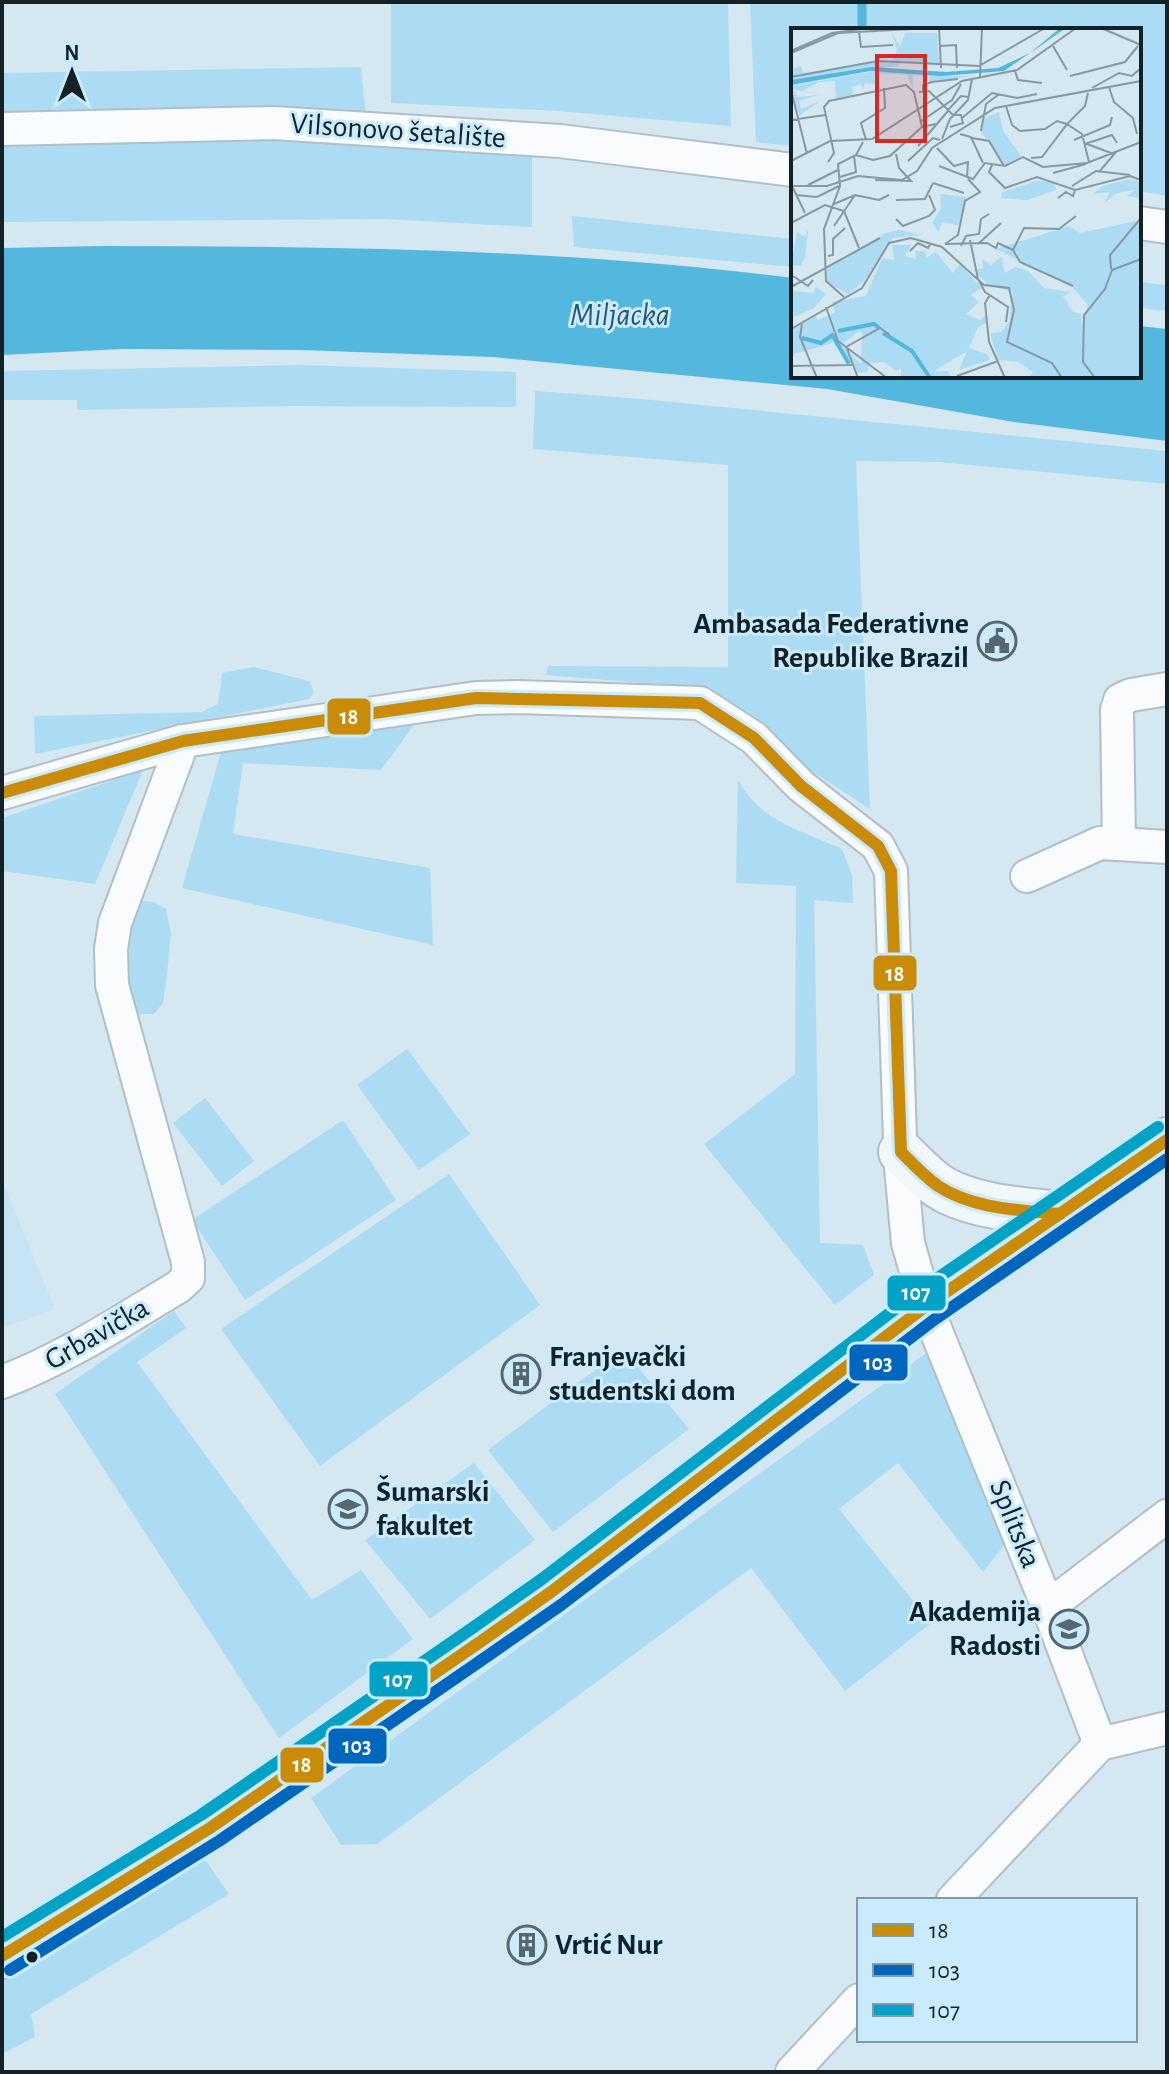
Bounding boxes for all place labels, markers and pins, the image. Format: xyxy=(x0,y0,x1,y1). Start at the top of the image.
place label: Ambasada Federativne Republike Brazil xyxy=(693,609,969,673)
public building icon: Ambasada Federativne Republike Brazil xyxy=(976,620,1018,662)
place label: Franjevački studentski dom xyxy=(549,1342,736,1406)
building icon: Franjevački studentski dom xyxy=(500,1353,542,1395)
place label: Šumarski fakultet xyxy=(376,1475,490,1541)
school or university icon: Šumarski fakultet xyxy=(327,1488,369,1530)
place label: Akademija Radosti xyxy=(909,1597,1041,1661)
school or university icon: Akademija Radosti xyxy=(1048,1608,1090,1650)
building icon: Vrtić Nur xyxy=(506,1924,548,1966)
place label: Vrtić Nur xyxy=(555,1930,663,1960)
unlabelled marker xyxy=(24,1949,40,1965)

